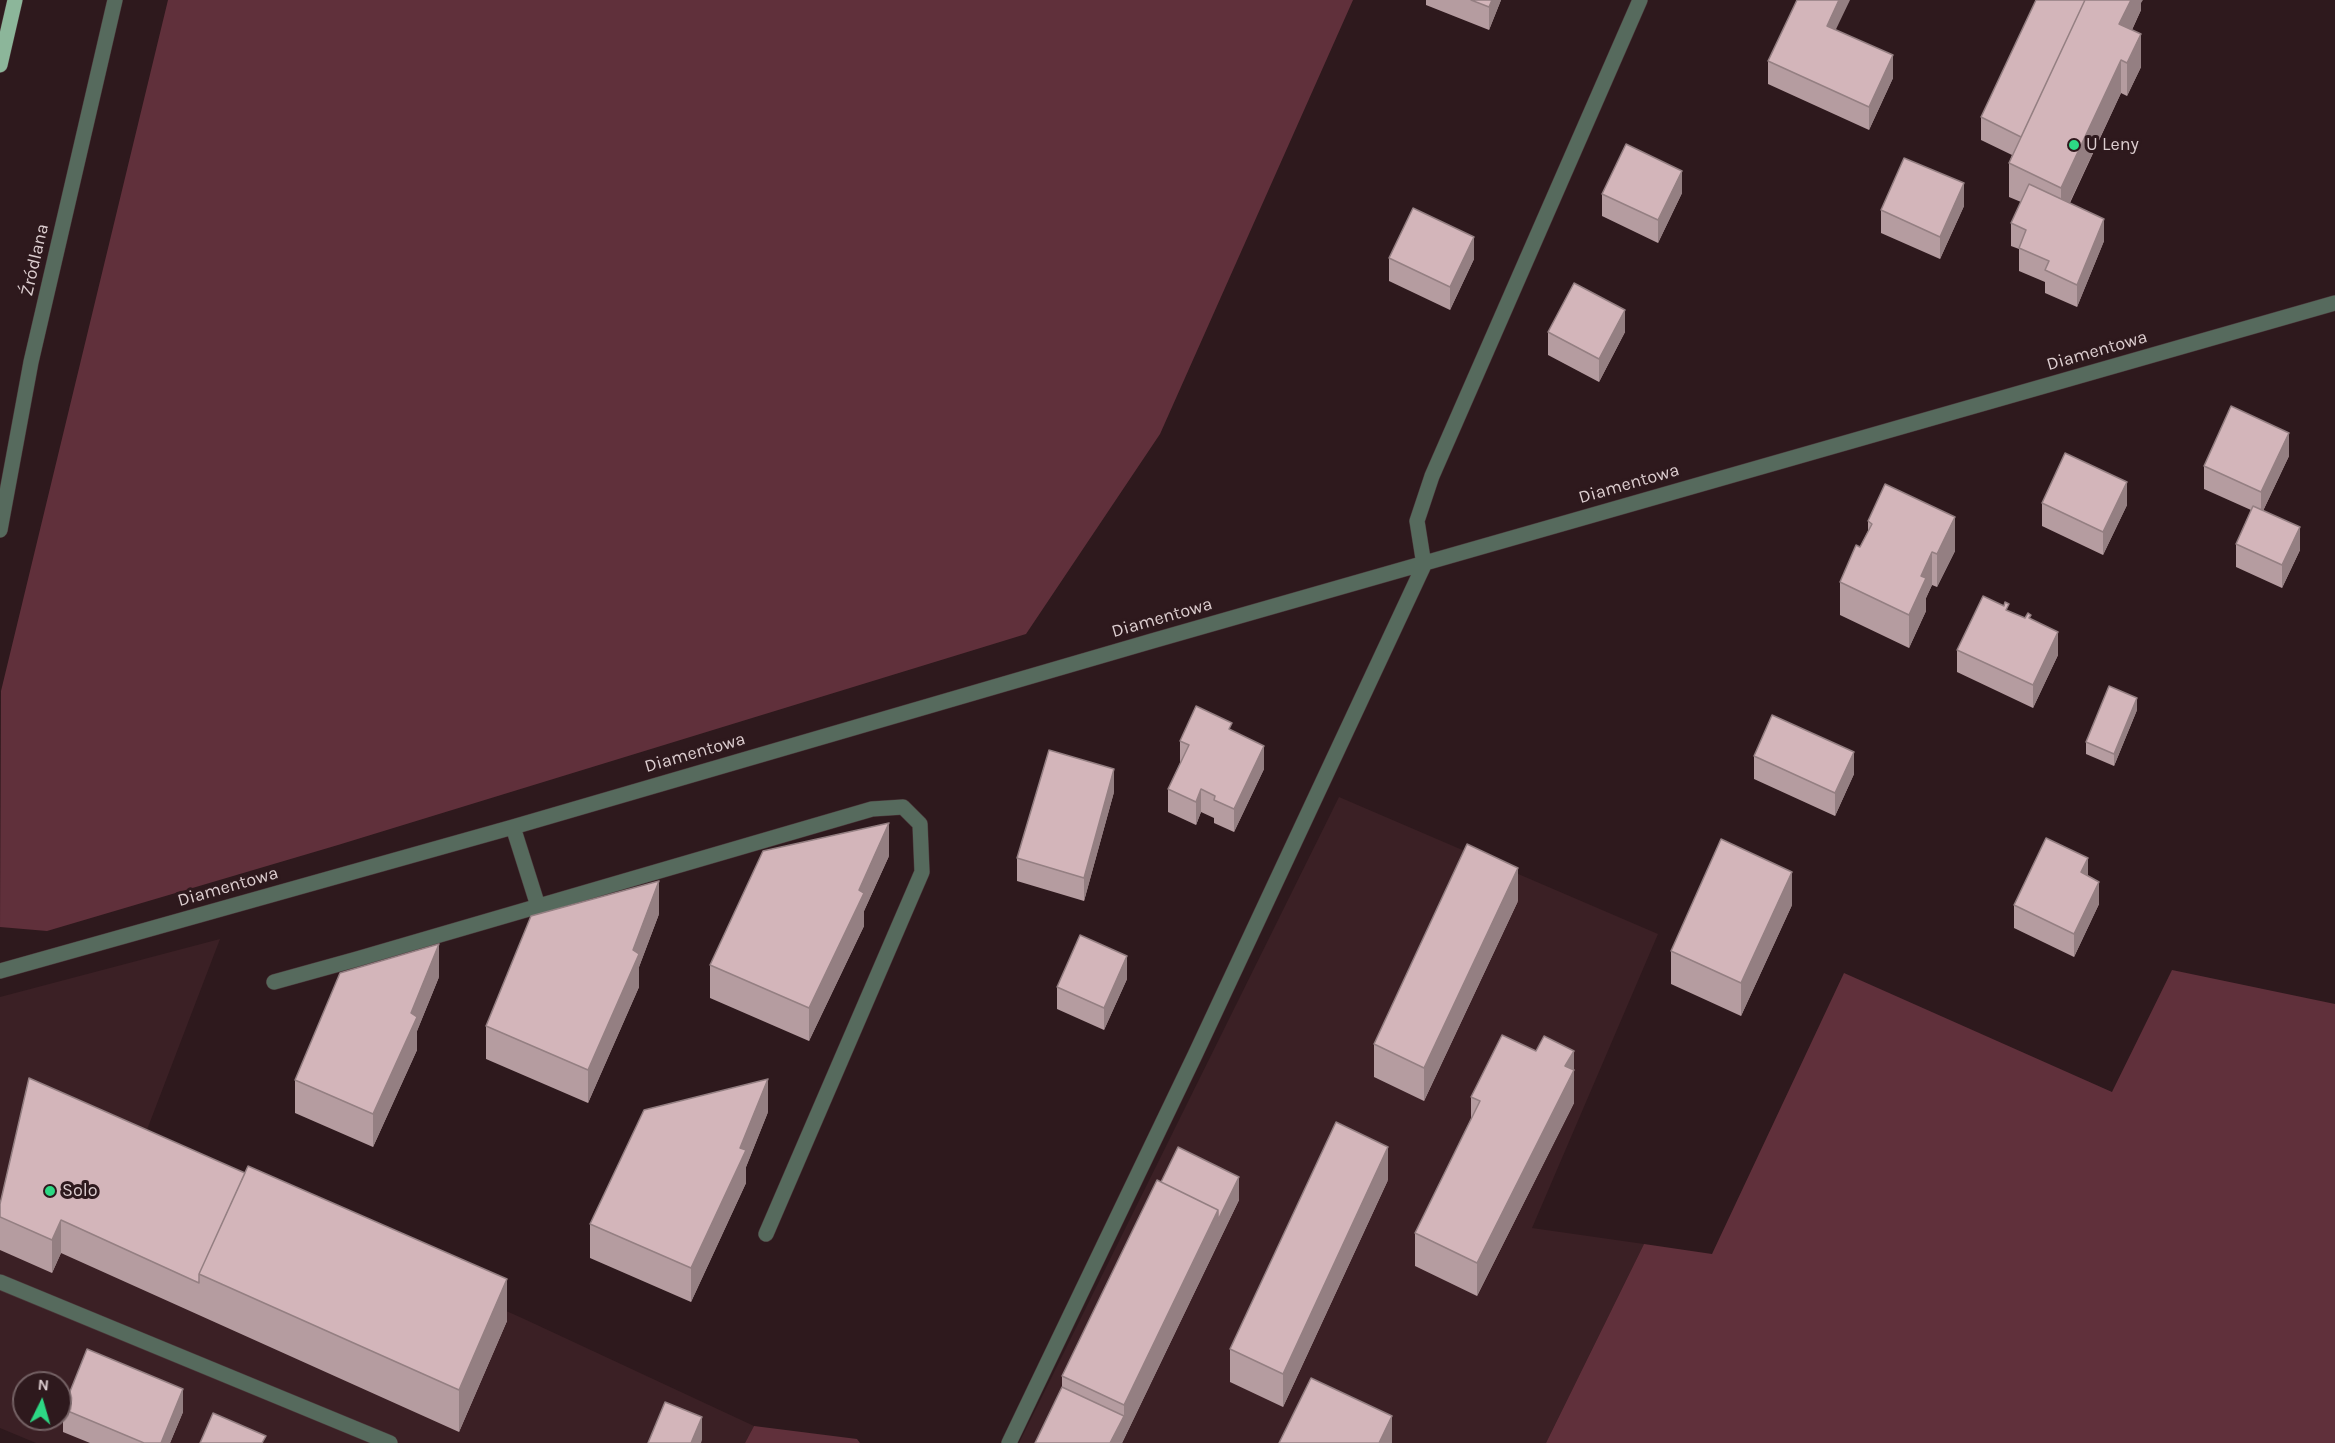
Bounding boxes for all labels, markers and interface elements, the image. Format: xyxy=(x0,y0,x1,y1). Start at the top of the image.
place label: U Leny xyxy=(2086,134,2139,156)
marker: U Leny xyxy=(2067,138,2081,152)
street label: Źródlana xyxy=(16,222,54,298)
street label: Diamentowa xyxy=(2044,326,2150,376)
street label: Diamentowa xyxy=(1576,459,1682,509)
street label: Diamentowa xyxy=(1109,593,1215,643)
street label: Diamentowa xyxy=(642,728,748,778)
street label: Diamentowa xyxy=(175,862,281,912)
place label: Solo xyxy=(62,1180,98,1202)
marker: Solo xyxy=(43,1184,57,1198)
north arrow xyxy=(12,1371,72,1431)
text: N xyxy=(37,1375,50,1395)

